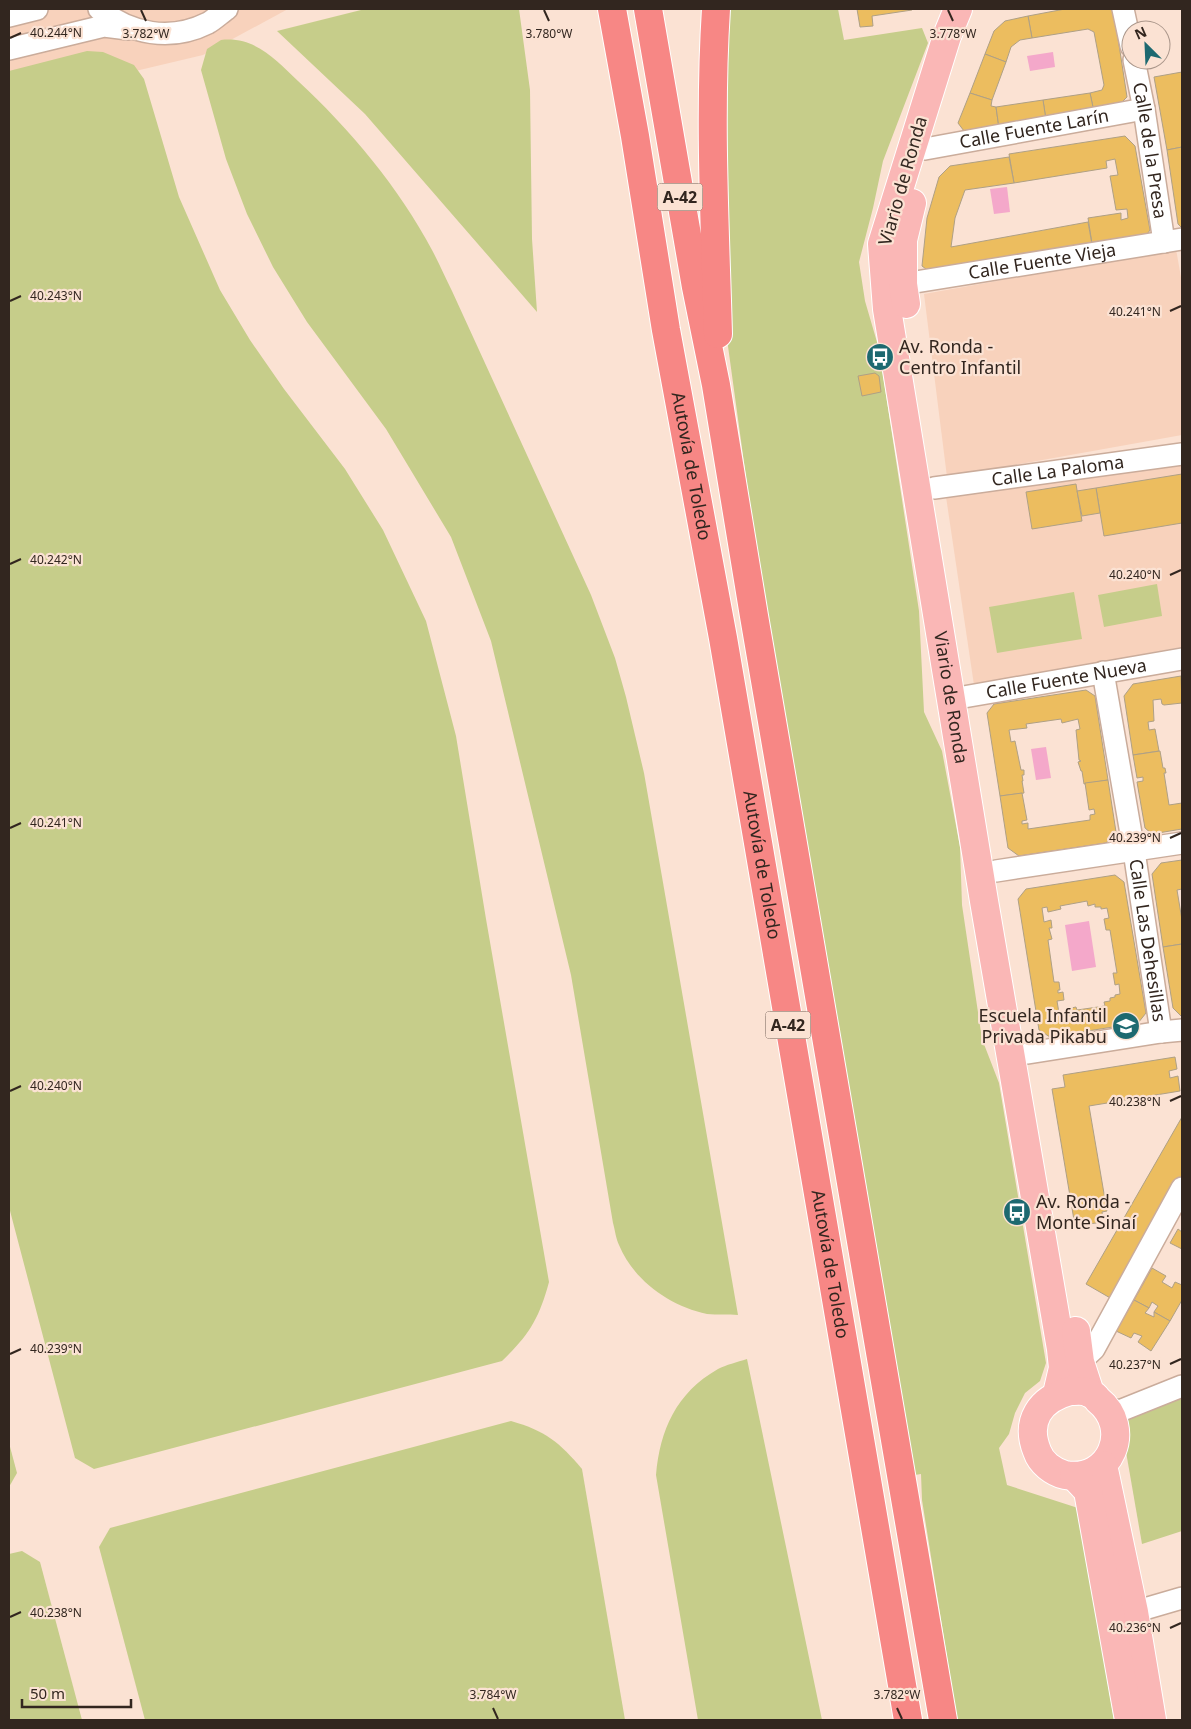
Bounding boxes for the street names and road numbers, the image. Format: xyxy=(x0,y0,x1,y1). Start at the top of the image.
street label: Calle de la Presa xyxy=(1128,80,1173,220)
street label: Calle Fuente Larín xyxy=(957,103,1111,153)
street label: Viario de Ronda xyxy=(872,113,932,248)
road number: A-42 xyxy=(658,183,702,210)
street label: Calle Fuente Vieja xyxy=(967,237,1118,284)
street label: Autovía de Toledo xyxy=(667,390,718,542)
street label: Calle La Paloma xyxy=(990,449,1125,491)
street label: Viario de Ronda xyxy=(929,630,974,765)
street label: Calle Fuente Nueva xyxy=(984,652,1148,704)
street label: Autovía de Toledo xyxy=(738,789,787,941)
street label: Calle Las Dehesillas xyxy=(1124,857,1172,1023)
road number: A-42 xyxy=(766,1012,810,1038)
street label: Autovía de Toledo xyxy=(807,1188,856,1340)

